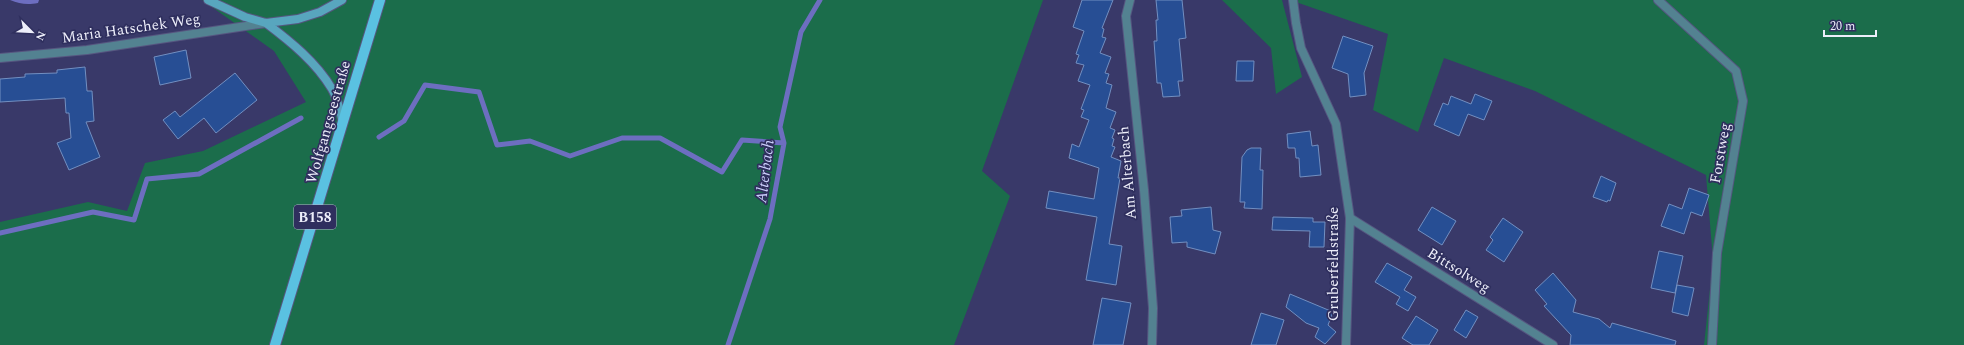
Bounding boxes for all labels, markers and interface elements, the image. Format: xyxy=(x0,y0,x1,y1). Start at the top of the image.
street label: Maria Hatschek Weg xyxy=(60,7,202,50)
north arrow xyxy=(12,12,52,52)
scale bar xyxy=(1824,12,1876,38)
text: 20 m xyxy=(1830,17,1855,36)
text: N xyxy=(31,28,50,43)
street label: Wolfgangseestraße xyxy=(300,58,357,186)
street label: Forstweg xyxy=(1704,121,1737,185)
street label: Am Alterbach xyxy=(1112,125,1143,221)
water label: Alterbach xyxy=(749,138,781,205)
road number: B158 xyxy=(294,205,336,229)
street label: Gruberfeldstraße xyxy=(1322,207,1345,321)
street label: Bittsolweg xyxy=(1423,242,1495,299)

